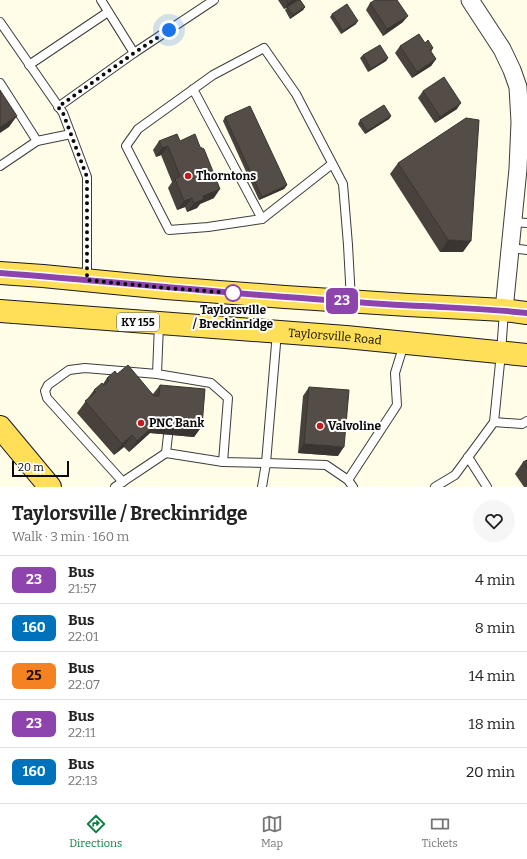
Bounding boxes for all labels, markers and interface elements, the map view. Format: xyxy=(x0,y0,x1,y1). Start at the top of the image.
your location xyxy=(159,20,179,40)
place label: Thorntons xyxy=(196,169,256,183)
marker: Thorntons xyxy=(183,171,193,181)
marker: Taylorsville / Breckinridge xyxy=(224,284,242,302)
line badge: 23 xyxy=(324,288,360,314)
text: 23 xyxy=(334,292,350,309)
place label: Taylorsville / Breckinridge xyxy=(192,303,274,331)
road number: KY 155 xyxy=(117,313,159,331)
street label: Taylorsville Road xyxy=(288,326,382,348)
place label: PNC Bank xyxy=(149,416,205,430)
marker: PNC Bank xyxy=(136,418,146,428)
place label: Valvoline xyxy=(328,419,381,433)
marker: Valvoline xyxy=(315,421,325,431)
scale bar xyxy=(12,459,69,478)
text: 20 m xyxy=(18,461,44,474)
button: heart xyxy=(473,500,515,542)
text: Taylorsville / Breckinridge xyxy=(12,502,247,525)
text: Walk · 3 min · 160 m xyxy=(12,529,129,544)
text: Bus xyxy=(68,563,94,581)
text: 23 xyxy=(26,571,42,588)
text: 4 min xyxy=(475,571,515,589)
text: 21:57 xyxy=(68,581,96,596)
text: Bus xyxy=(68,611,94,629)
text: 160 xyxy=(22,619,46,636)
text: 8 min xyxy=(475,619,515,637)
text: 22:01 xyxy=(68,629,98,644)
text: Bus xyxy=(68,659,94,677)
text: 25 xyxy=(26,667,42,684)
text: 14 min xyxy=(469,667,515,685)
text: 22:07 xyxy=(68,677,100,692)
text: Bus xyxy=(68,707,94,725)
text: 23 xyxy=(26,715,42,732)
text: 18 min xyxy=(469,715,515,733)
text: 22:11 xyxy=(68,725,95,740)
text: Bus xyxy=(68,755,94,773)
text: 160 xyxy=(22,763,46,780)
text: 20 min xyxy=(466,763,515,781)
text: 22:13 xyxy=(68,773,98,788)
tab: Directions xyxy=(69,813,122,850)
tab: Map xyxy=(261,813,283,850)
tab: Tickets xyxy=(422,813,458,850)

